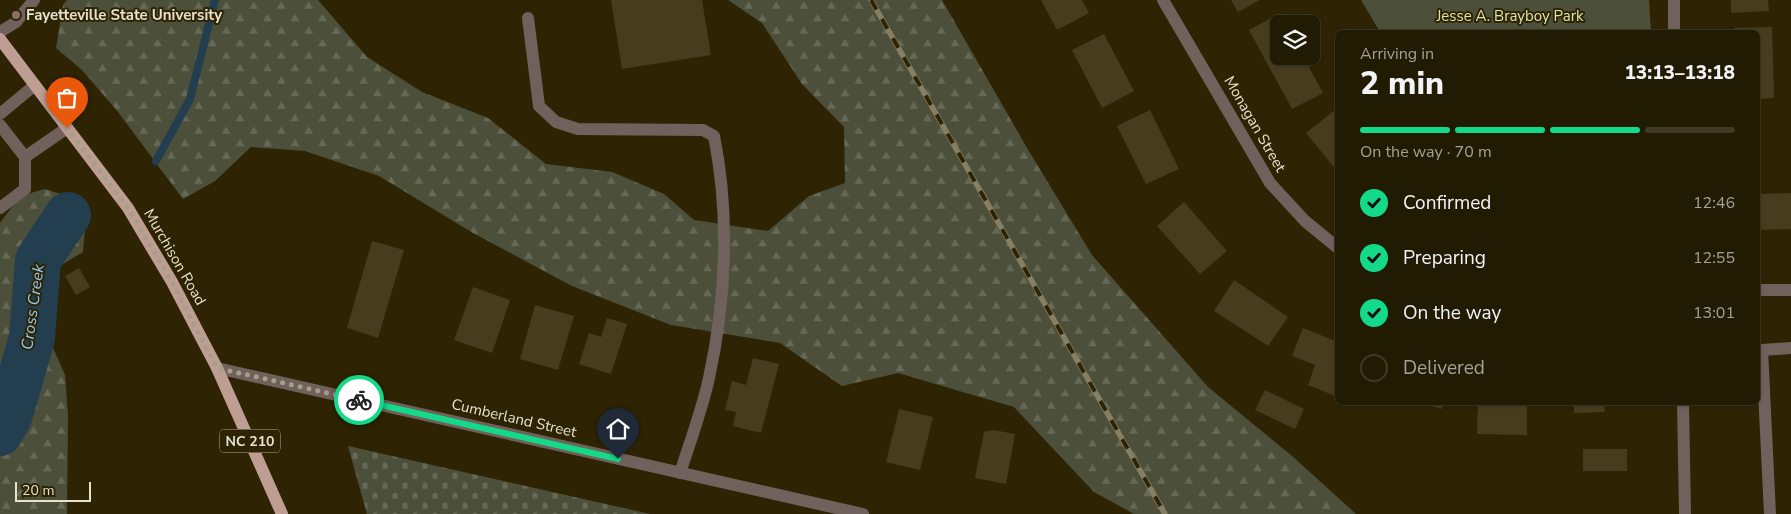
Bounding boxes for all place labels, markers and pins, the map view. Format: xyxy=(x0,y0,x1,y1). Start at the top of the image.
place label: Fayetteville State University xyxy=(26,5,222,25)
marker: Fayetteville State University xyxy=(10,9,22,21)
pin xyxy=(46,77,88,128)
pin xyxy=(597,408,639,459)

